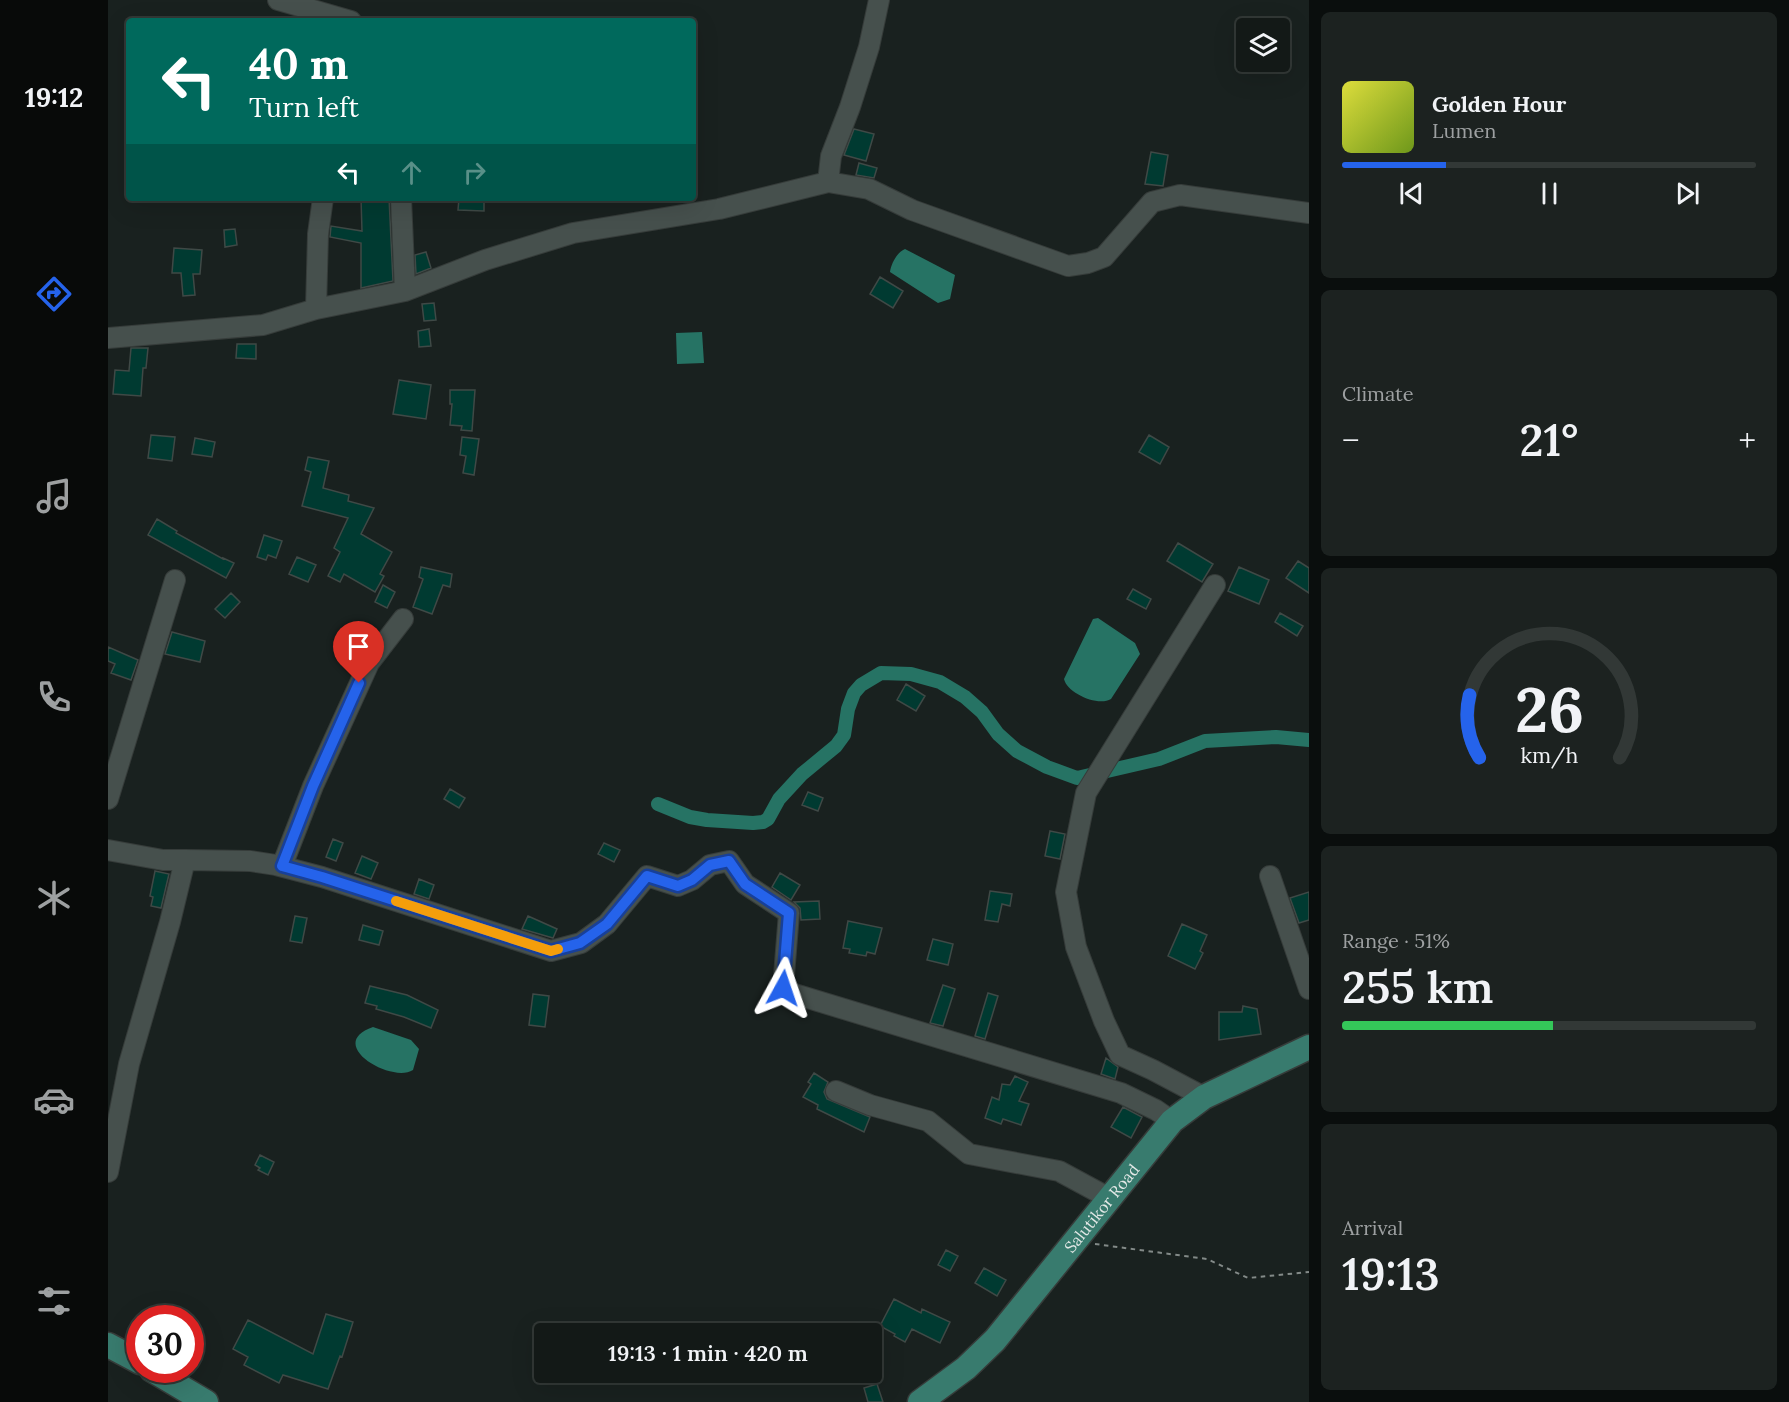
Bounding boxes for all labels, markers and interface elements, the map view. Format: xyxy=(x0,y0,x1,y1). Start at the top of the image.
map controls xyxy=(1236,18,1290,72)
button: layers xyxy=(1236,18,1290,72)
text: 40 m xyxy=(249,37,348,91)
icon: left xyxy=(150,42,228,120)
text: 19:12 xyxy=(25,80,83,114)
text: Turn left xyxy=(249,90,359,124)
text: Golden Hour xyxy=(1432,90,1566,118)
text: Lumen xyxy=(1432,118,1496,143)
icon: left xyxy=(332,156,365,189)
icon: ahead xyxy=(395,156,428,189)
icon: right xyxy=(458,156,491,189)
icon: previous xyxy=(1395,177,1428,210)
icon: pause xyxy=(1533,177,1566,210)
icon: next xyxy=(1671,177,1704,210)
icon: directions xyxy=(33,273,75,315)
text: Climate xyxy=(1342,381,1414,406)
text: 21° xyxy=(1519,411,1579,468)
text: − xyxy=(1342,419,1360,461)
text: + xyxy=(1738,419,1756,461)
icon: music xyxy=(33,475,75,517)
pin xyxy=(333,621,384,683)
icon: arrive xyxy=(342,630,375,663)
text: 26 xyxy=(1514,669,1584,749)
icon: phone xyxy=(33,676,75,718)
text: km/h xyxy=(1520,741,1578,769)
icon: climate xyxy=(33,877,75,919)
text: Range · 51% xyxy=(1342,928,1450,953)
position arrow xyxy=(751,956,815,1020)
text: 255 km xyxy=(1342,958,1494,1015)
icon: car xyxy=(33,1079,75,1121)
street label: Salutikor Road xyxy=(1060,1160,1144,1257)
text: Arrival xyxy=(1342,1215,1403,1240)
text: 19:13 xyxy=(1342,1245,1440,1302)
icon: filters xyxy=(33,1280,75,1322)
speed limit sign: 30 xyxy=(126,1305,204,1383)
text: 19:13 · 1 min · 420 m xyxy=(608,1339,808,1367)

